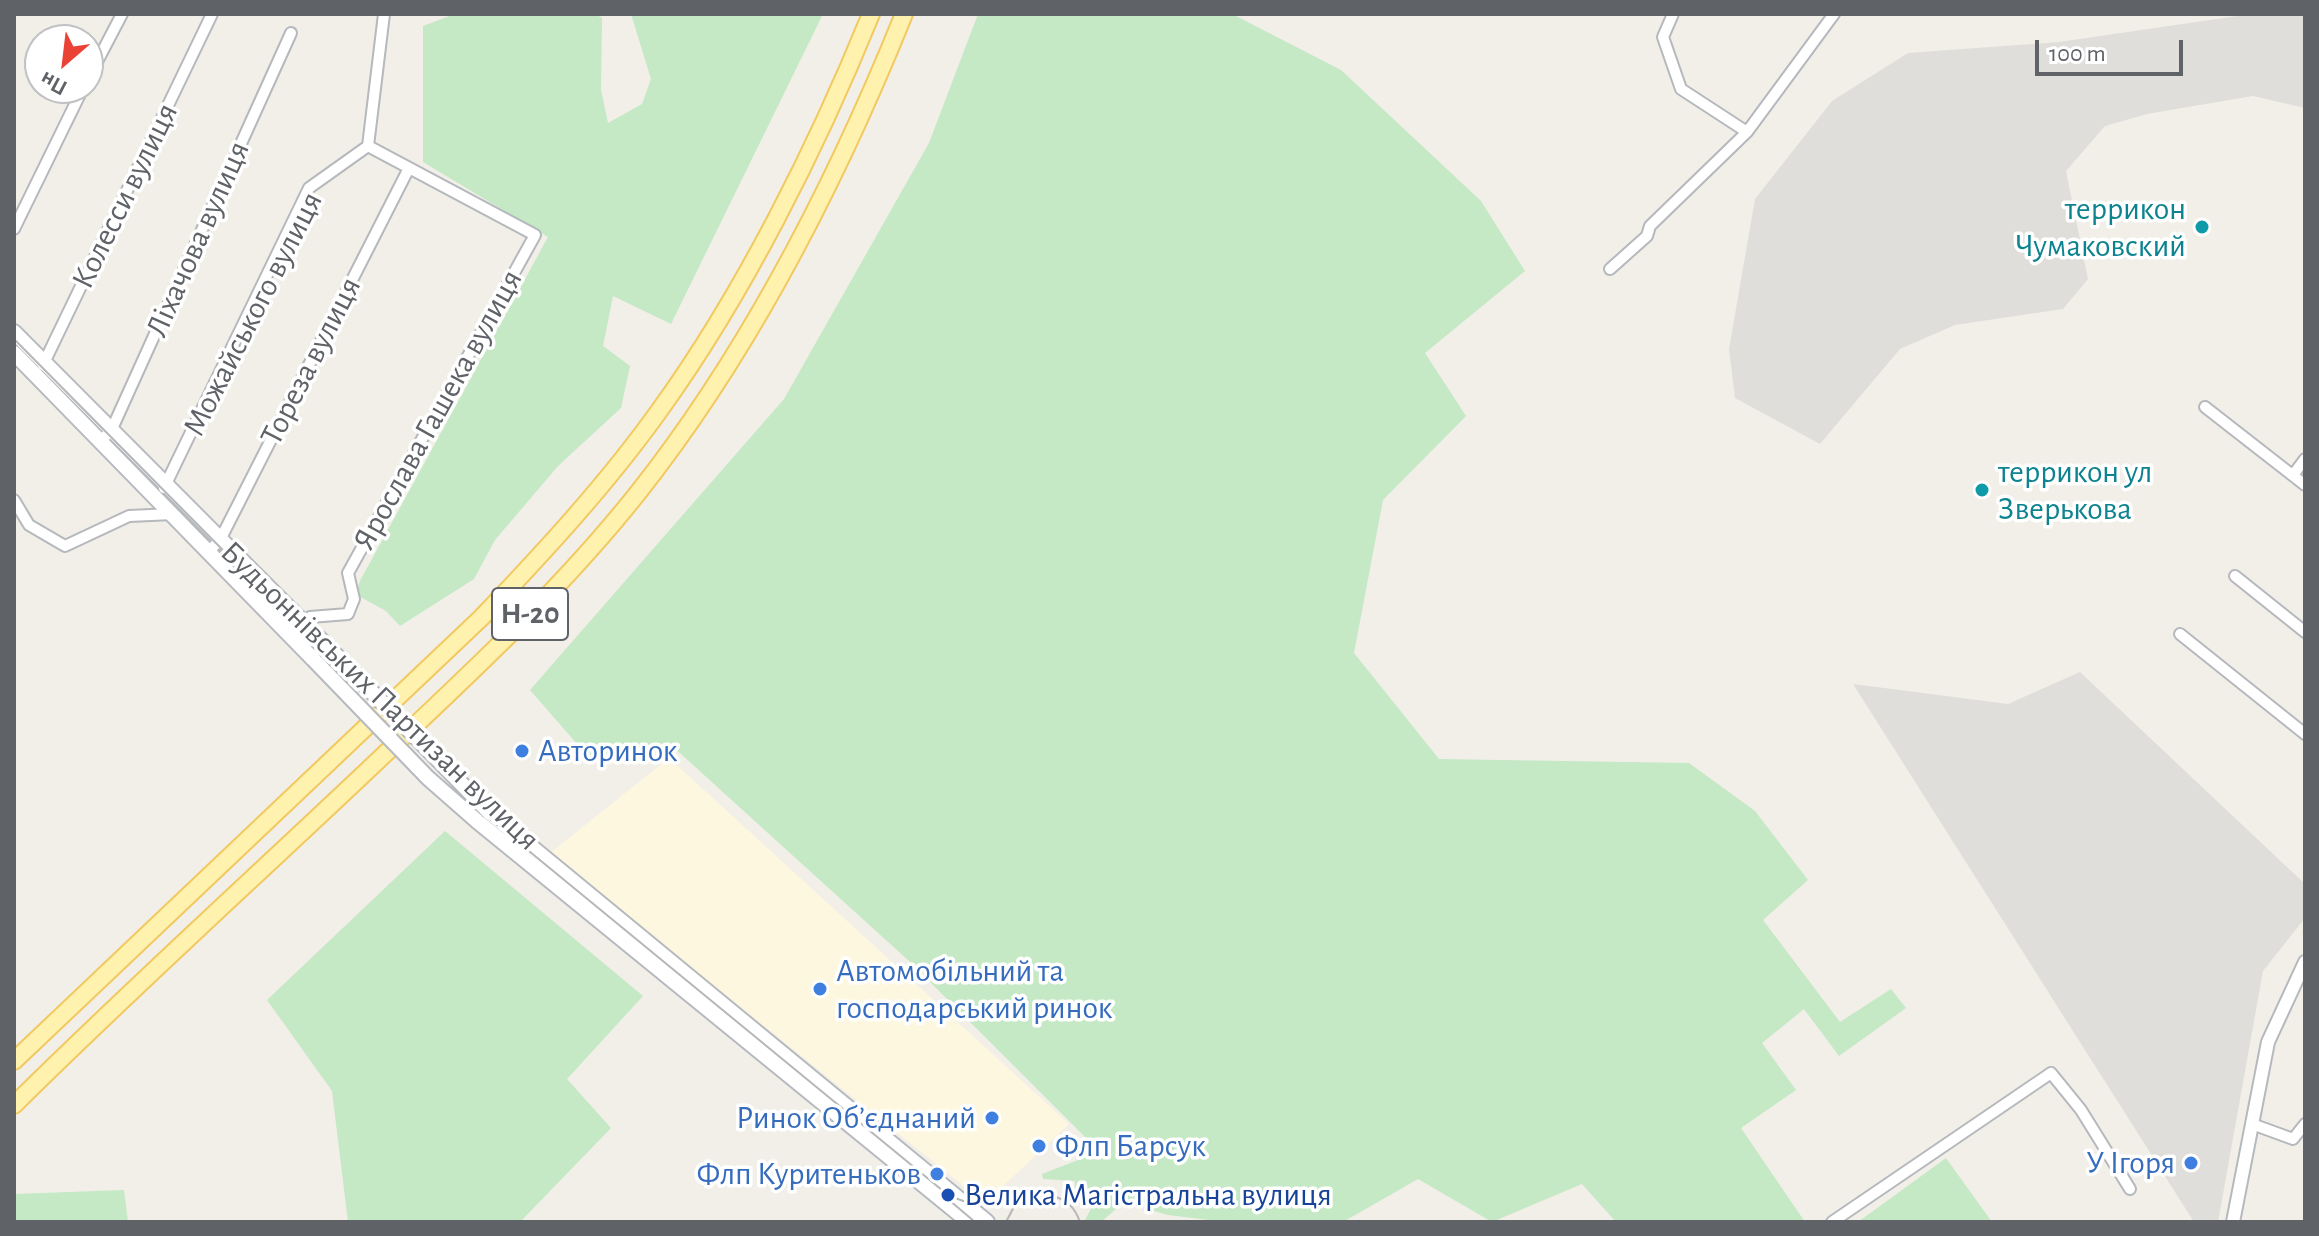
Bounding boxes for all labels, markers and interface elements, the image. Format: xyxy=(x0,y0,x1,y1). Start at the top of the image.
north arrow xyxy=(24,24,104,104)
scale bar xyxy=(2039,24,2187,74)
text: 100 m xyxy=(2049,42,2106,66)
text: Пн xyxy=(37,67,71,99)
street label: Колесси вулиця xyxy=(64,97,186,295)
street label: Ліхачова вулиця xyxy=(138,135,258,343)
street label: Можайського вулиця xyxy=(175,185,331,443)
place label: террикон Чумаковский xyxy=(2015,190,2186,265)
marker: террикон Чумаковский xyxy=(2193,218,2211,236)
street label: Ярослава Гашека вулиця xyxy=(345,263,531,557)
street label: Тореза вулиця xyxy=(252,271,370,451)
place label: террикон ул Зверькова xyxy=(1998,453,2152,528)
marker: террикон ул Зверькова xyxy=(1973,481,1991,499)
street label: Будьоннівських Партизан вулиця xyxy=(212,533,548,859)
road number: Н-20 xyxy=(492,588,568,640)
place label: Авторинок xyxy=(538,732,678,770)
marker: Авторинок xyxy=(513,742,531,760)
place label: Автомобільний та господарський ринок xyxy=(836,952,1112,1027)
marker: Автомобільний та господарський ринок xyxy=(811,980,829,998)
place label: Ринок Обʼєднаний xyxy=(736,1099,976,1137)
marker: Ринок Обʼєднаний xyxy=(983,1109,1001,1127)
place label: Флп Барсук xyxy=(1055,1127,1206,1165)
marker: Флп Барсук xyxy=(1030,1137,1048,1155)
place label: У Ігоря xyxy=(2086,1144,2175,1182)
marker: У Ігоря xyxy=(2182,1154,2200,1172)
place label: Флп Куритеньков xyxy=(696,1155,921,1193)
marker: Флп Куритеньков xyxy=(928,1165,946,1183)
place label: Велика Магістральна вулиця xyxy=(964,1176,1332,1214)
marker: Велика Магістральна вулиця xyxy=(939,1186,957,1204)

